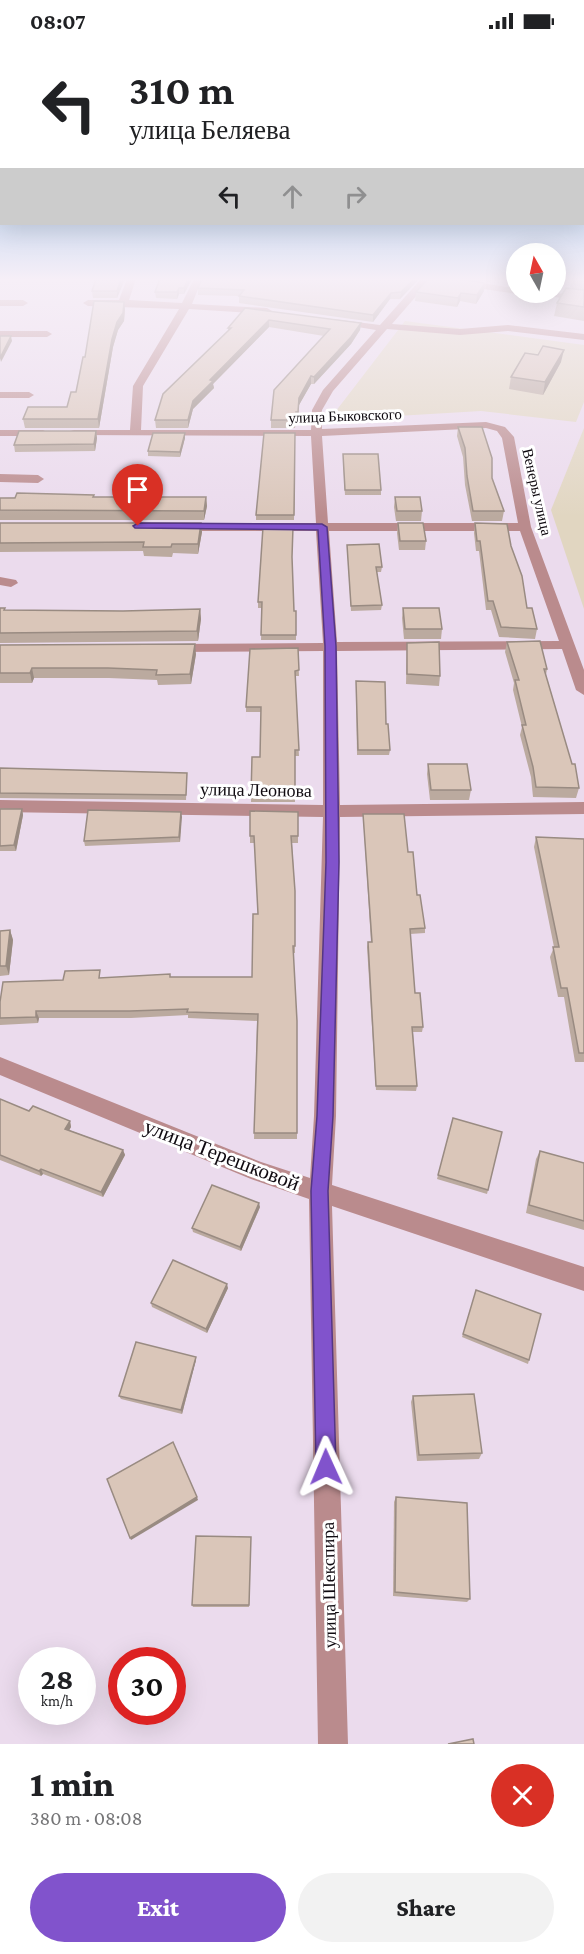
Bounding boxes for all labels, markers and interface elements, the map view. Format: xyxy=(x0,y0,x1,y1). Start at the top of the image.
text: 08:07 xyxy=(30,9,86,34)
icon: left xyxy=(30,66,108,144)
text: 310 m xyxy=(129,66,234,113)
text: улица Беляева xyxy=(129,115,290,145)
icon: left xyxy=(213,180,246,213)
icon: ahead xyxy=(276,180,309,213)
icon: right xyxy=(339,180,372,213)
north arrow xyxy=(506,243,566,303)
map controls xyxy=(506,243,566,303)
street label: улица Быковского xyxy=(288,406,402,426)
street label: Венеры улица xyxy=(519,447,555,537)
pin xyxy=(112,464,163,526)
icon: arrive xyxy=(121,473,154,506)
street label: улица Леонова xyxy=(200,779,312,801)
street label: улица Терешковой xyxy=(141,1114,303,1196)
position arrow xyxy=(294,1435,358,1499)
street label: улица Шекспира xyxy=(318,1522,340,1648)
speed limit sign: 30 xyxy=(108,1647,186,1725)
text: 28 xyxy=(41,1662,73,1695)
text: km/h xyxy=(41,1693,73,1709)
text: 1 min xyxy=(30,1764,114,1804)
button: close xyxy=(491,1764,554,1827)
text: 380 m · 08:08 xyxy=(30,1807,142,1829)
button: Exit xyxy=(30,1873,286,1942)
button: Share xyxy=(298,1873,554,1942)

